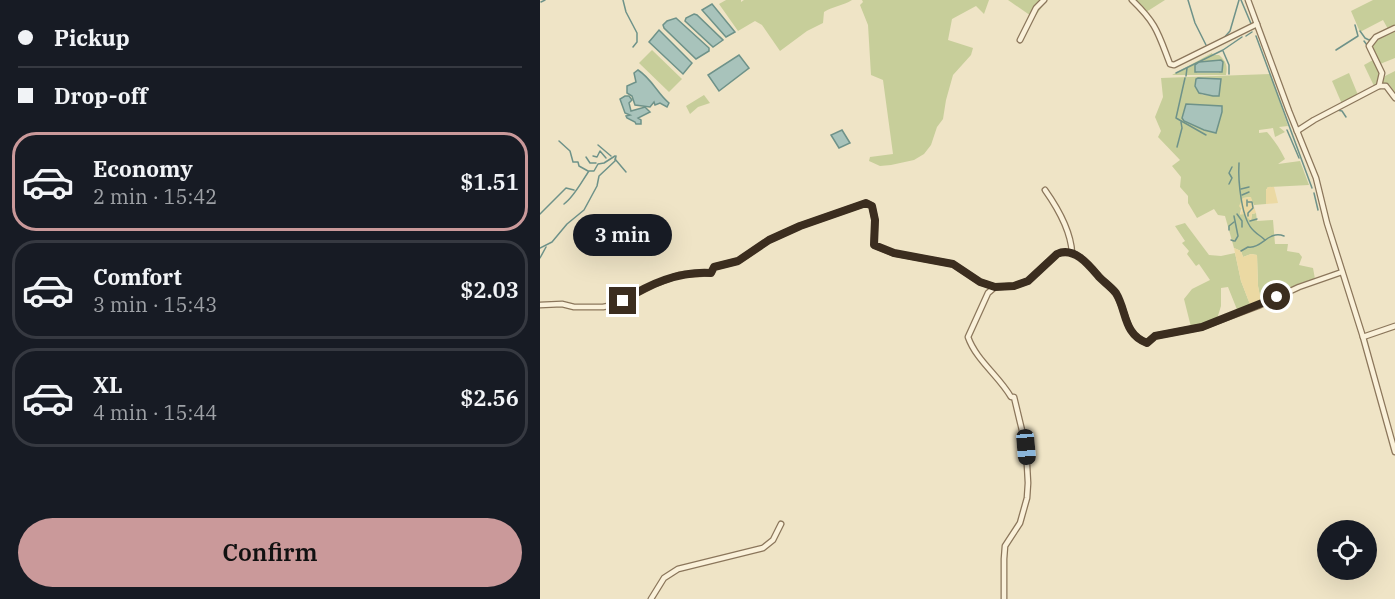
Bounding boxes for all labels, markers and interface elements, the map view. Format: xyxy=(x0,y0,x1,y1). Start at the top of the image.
text: Pickup xyxy=(54,23,130,52)
text: Drop-off xyxy=(54,81,148,110)
text: Economy xyxy=(93,154,193,183)
icon: car xyxy=(21,155,75,209)
text: $1.51 xyxy=(460,167,519,196)
text: 2 min · 15:42 xyxy=(93,183,217,210)
callout: 3 min xyxy=(574,214,672,256)
text: 3 min xyxy=(595,221,650,248)
text: Comfort xyxy=(93,262,182,291)
icon: car xyxy=(21,263,75,317)
text: $2.03 xyxy=(460,275,519,304)
route start xyxy=(1263,283,1290,310)
route end xyxy=(609,287,636,314)
text: 3 min · 15:43 xyxy=(93,291,217,318)
text: XL xyxy=(93,370,123,399)
icon: car xyxy=(21,371,75,425)
text: $2.56 xyxy=(460,383,519,412)
text: 4 min · 15:44 xyxy=(93,399,217,426)
car xyxy=(1015,428,1037,466)
button: Confirm xyxy=(18,518,522,587)
map controls xyxy=(1317,520,1377,580)
button: locate xyxy=(1317,520,1377,580)

